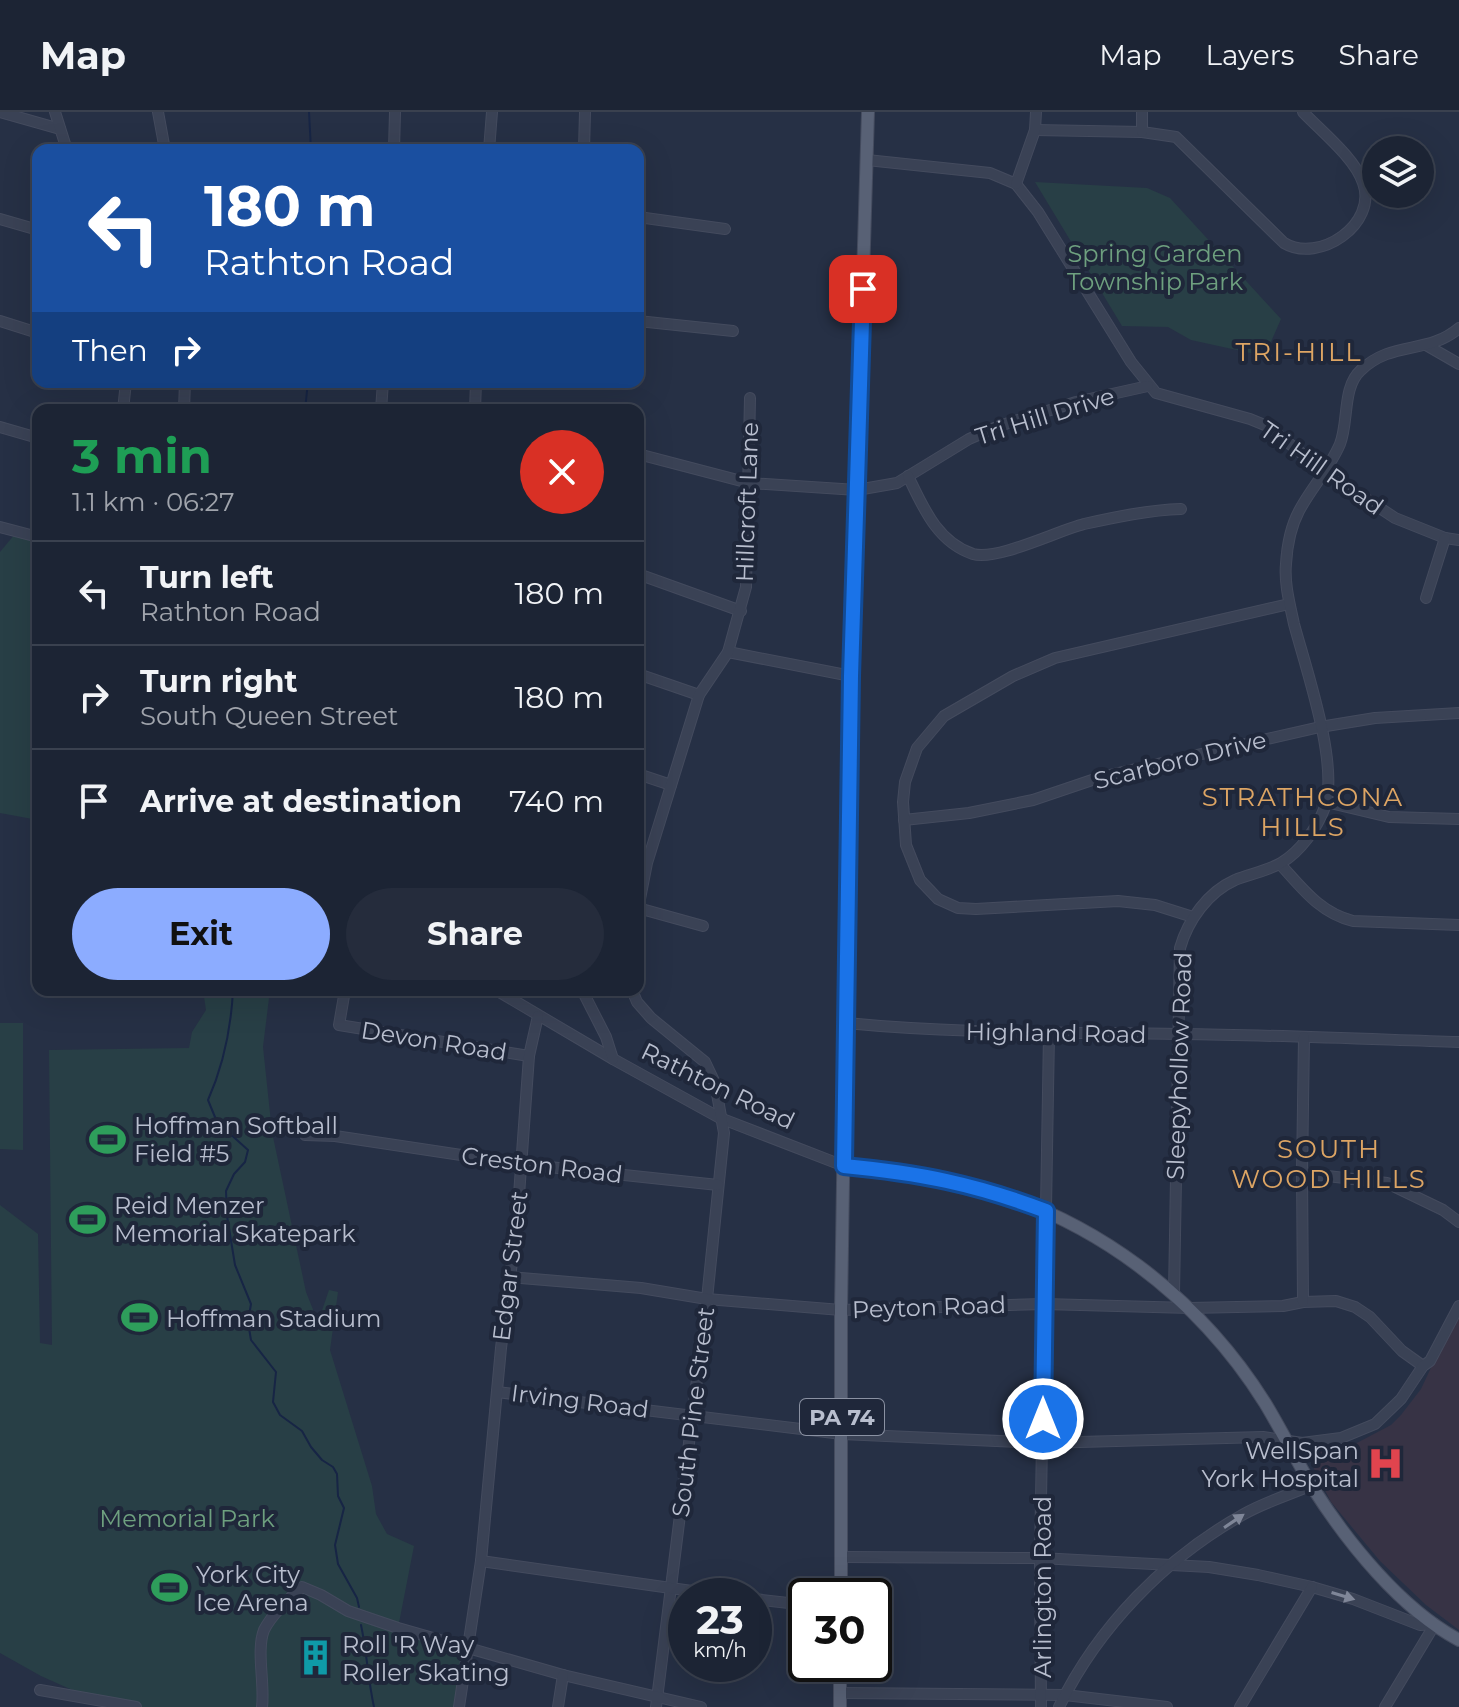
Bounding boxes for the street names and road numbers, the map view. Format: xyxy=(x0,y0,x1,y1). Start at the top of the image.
street label: Tri Hill Drive xyxy=(972,381,1118,451)
street label: Tri Hill Road xyxy=(1255,415,1389,521)
street label: Hillcroft Lane xyxy=(730,422,764,582)
street label: Scarboro Drive xyxy=(1091,725,1269,795)
street label: Sleepyhollow Road xyxy=(1161,951,1197,1181)
street label: Devon Road xyxy=(359,1015,509,1067)
street label: Highland Road xyxy=(965,1017,1147,1049)
street label: Rathton Road xyxy=(637,1036,799,1136)
street label: Creston Road xyxy=(460,1141,624,1189)
street label: Edgar Street xyxy=(486,1189,534,1343)
street label: Peyton Road xyxy=(852,1290,1006,1324)
street label: South Pine Street xyxy=(666,1305,720,1519)
street label: Irving Road xyxy=(510,1378,650,1424)
road number: PA 74 xyxy=(800,1399,884,1435)
street label: Arlington Road xyxy=(1028,1496,1057,1678)

